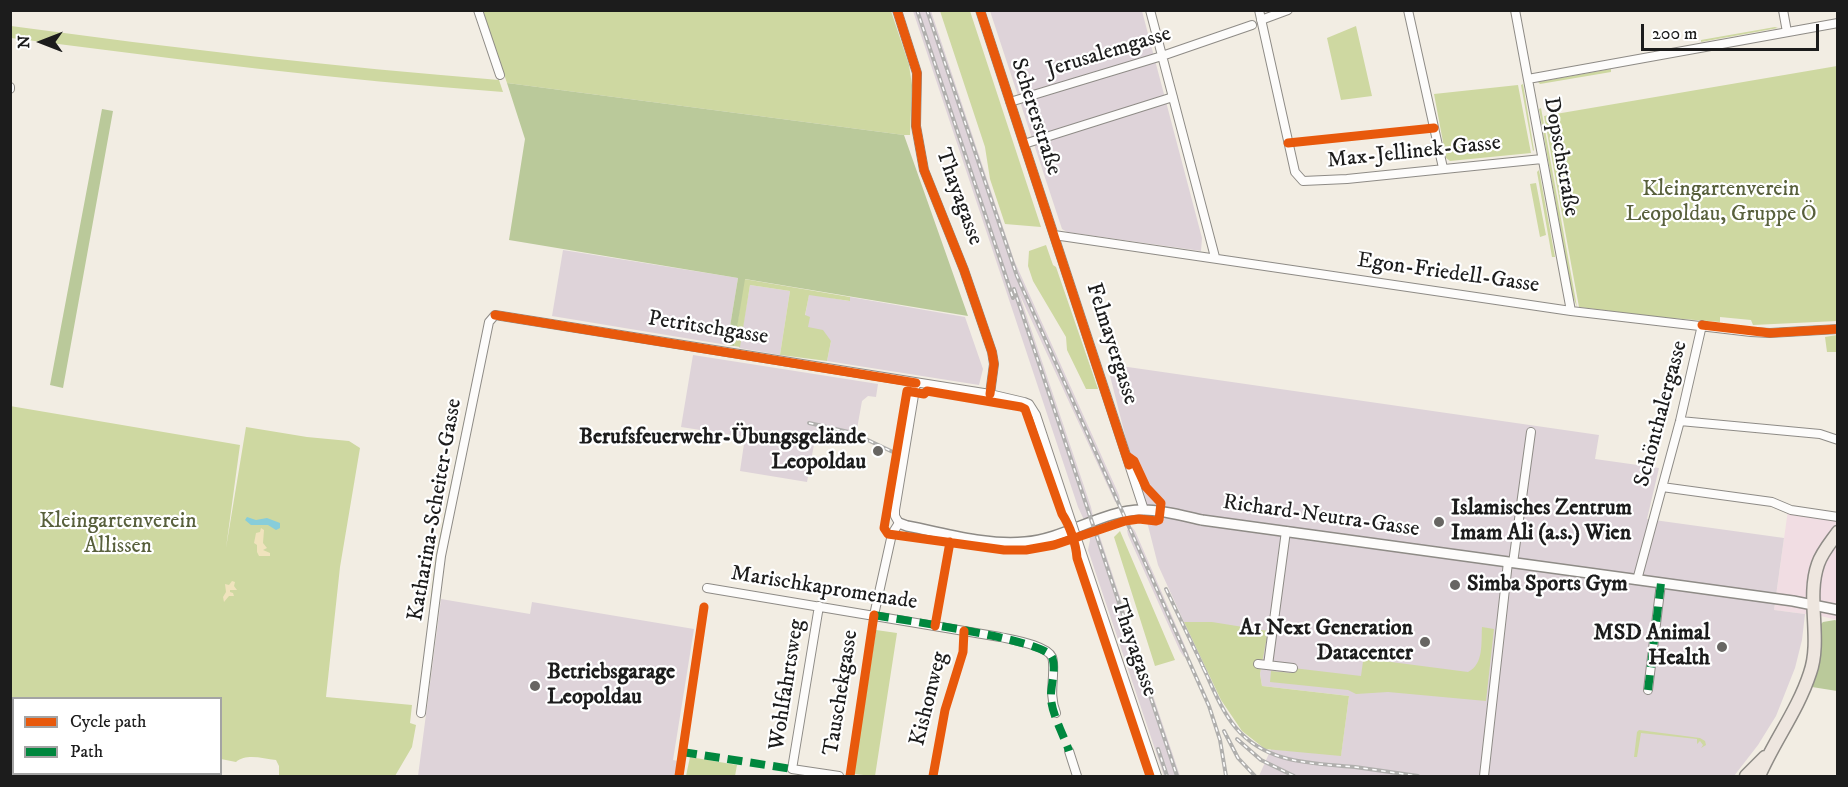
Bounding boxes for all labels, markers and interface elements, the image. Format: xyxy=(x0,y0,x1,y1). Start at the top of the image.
north arrow xyxy=(12,12,72,72)
scale bar xyxy=(1644,12,1822,50)
street label: Jerusalemgasse xyxy=(1043,22,1175,84)
text: 200 m xyxy=(1652,23,1698,45)
text: N xyxy=(14,35,34,49)
street label: Schererstraße xyxy=(1004,55,1066,179)
street label: Dopschstraße xyxy=(1537,95,1583,219)
street label: Max-Jellinek-Gasse xyxy=(1326,131,1502,175)
street label: Thayagasse xyxy=(928,145,988,249)
park label: Kleingartenverein Leopoldau, Gruppe Ö xyxy=(1625,177,1817,228)
street label: Egon-Friedell-Gasse xyxy=(1355,248,1541,300)
street label: Felmayergasse xyxy=(1079,280,1143,408)
street label: Petritschgasse xyxy=(646,306,770,352)
street label: Schönthalergasse xyxy=(1630,338,1694,490)
street label: Katharina-Scheiter-Gasse xyxy=(403,397,469,623)
place label: Berufsfeuerwehr-Übungsgelände Leopoldau xyxy=(579,425,866,476)
marker: Berufsfeuerwehr-Übungsgelände Leopoldau xyxy=(871,444,885,458)
street label: Richard-Neutra-Gasse xyxy=(1221,490,1421,544)
place label: Islamisches Zentrum Imam Ali (a.s.) Wien xyxy=(1451,496,1632,548)
park label: Kleingartenverein Allissen xyxy=(39,509,197,560)
marker: Islamisches Zentrum Imam Ali (a.s.) Wien xyxy=(1432,515,1446,529)
street label: Marischkapromenade xyxy=(729,561,919,617)
place label: Simba Sports Gym xyxy=(1467,572,1628,598)
marker: Simba Sports Gym xyxy=(1448,578,1462,592)
street label: Thayagasse xyxy=(1104,596,1162,700)
place label: A1 Next Generation Datacenter xyxy=(1239,616,1413,668)
street label: Wohlfahrtsweg xyxy=(765,618,811,752)
place label: MSD Animal Health xyxy=(1594,621,1710,672)
street label: Tauschekgasse xyxy=(819,628,865,758)
marker: A1 Next Generation Datacenter xyxy=(1418,635,1432,649)
marker: MSD Animal Health xyxy=(1715,640,1729,654)
street label: Kishonweg xyxy=(906,649,954,749)
place label: Betriebsgarage Leopoldau xyxy=(547,660,675,712)
marker: Betriebsgarage Leopoldau xyxy=(528,679,542,693)
legend xyxy=(12,697,222,775)
text: Cycle path xyxy=(70,711,147,733)
text: Path xyxy=(70,741,103,763)

